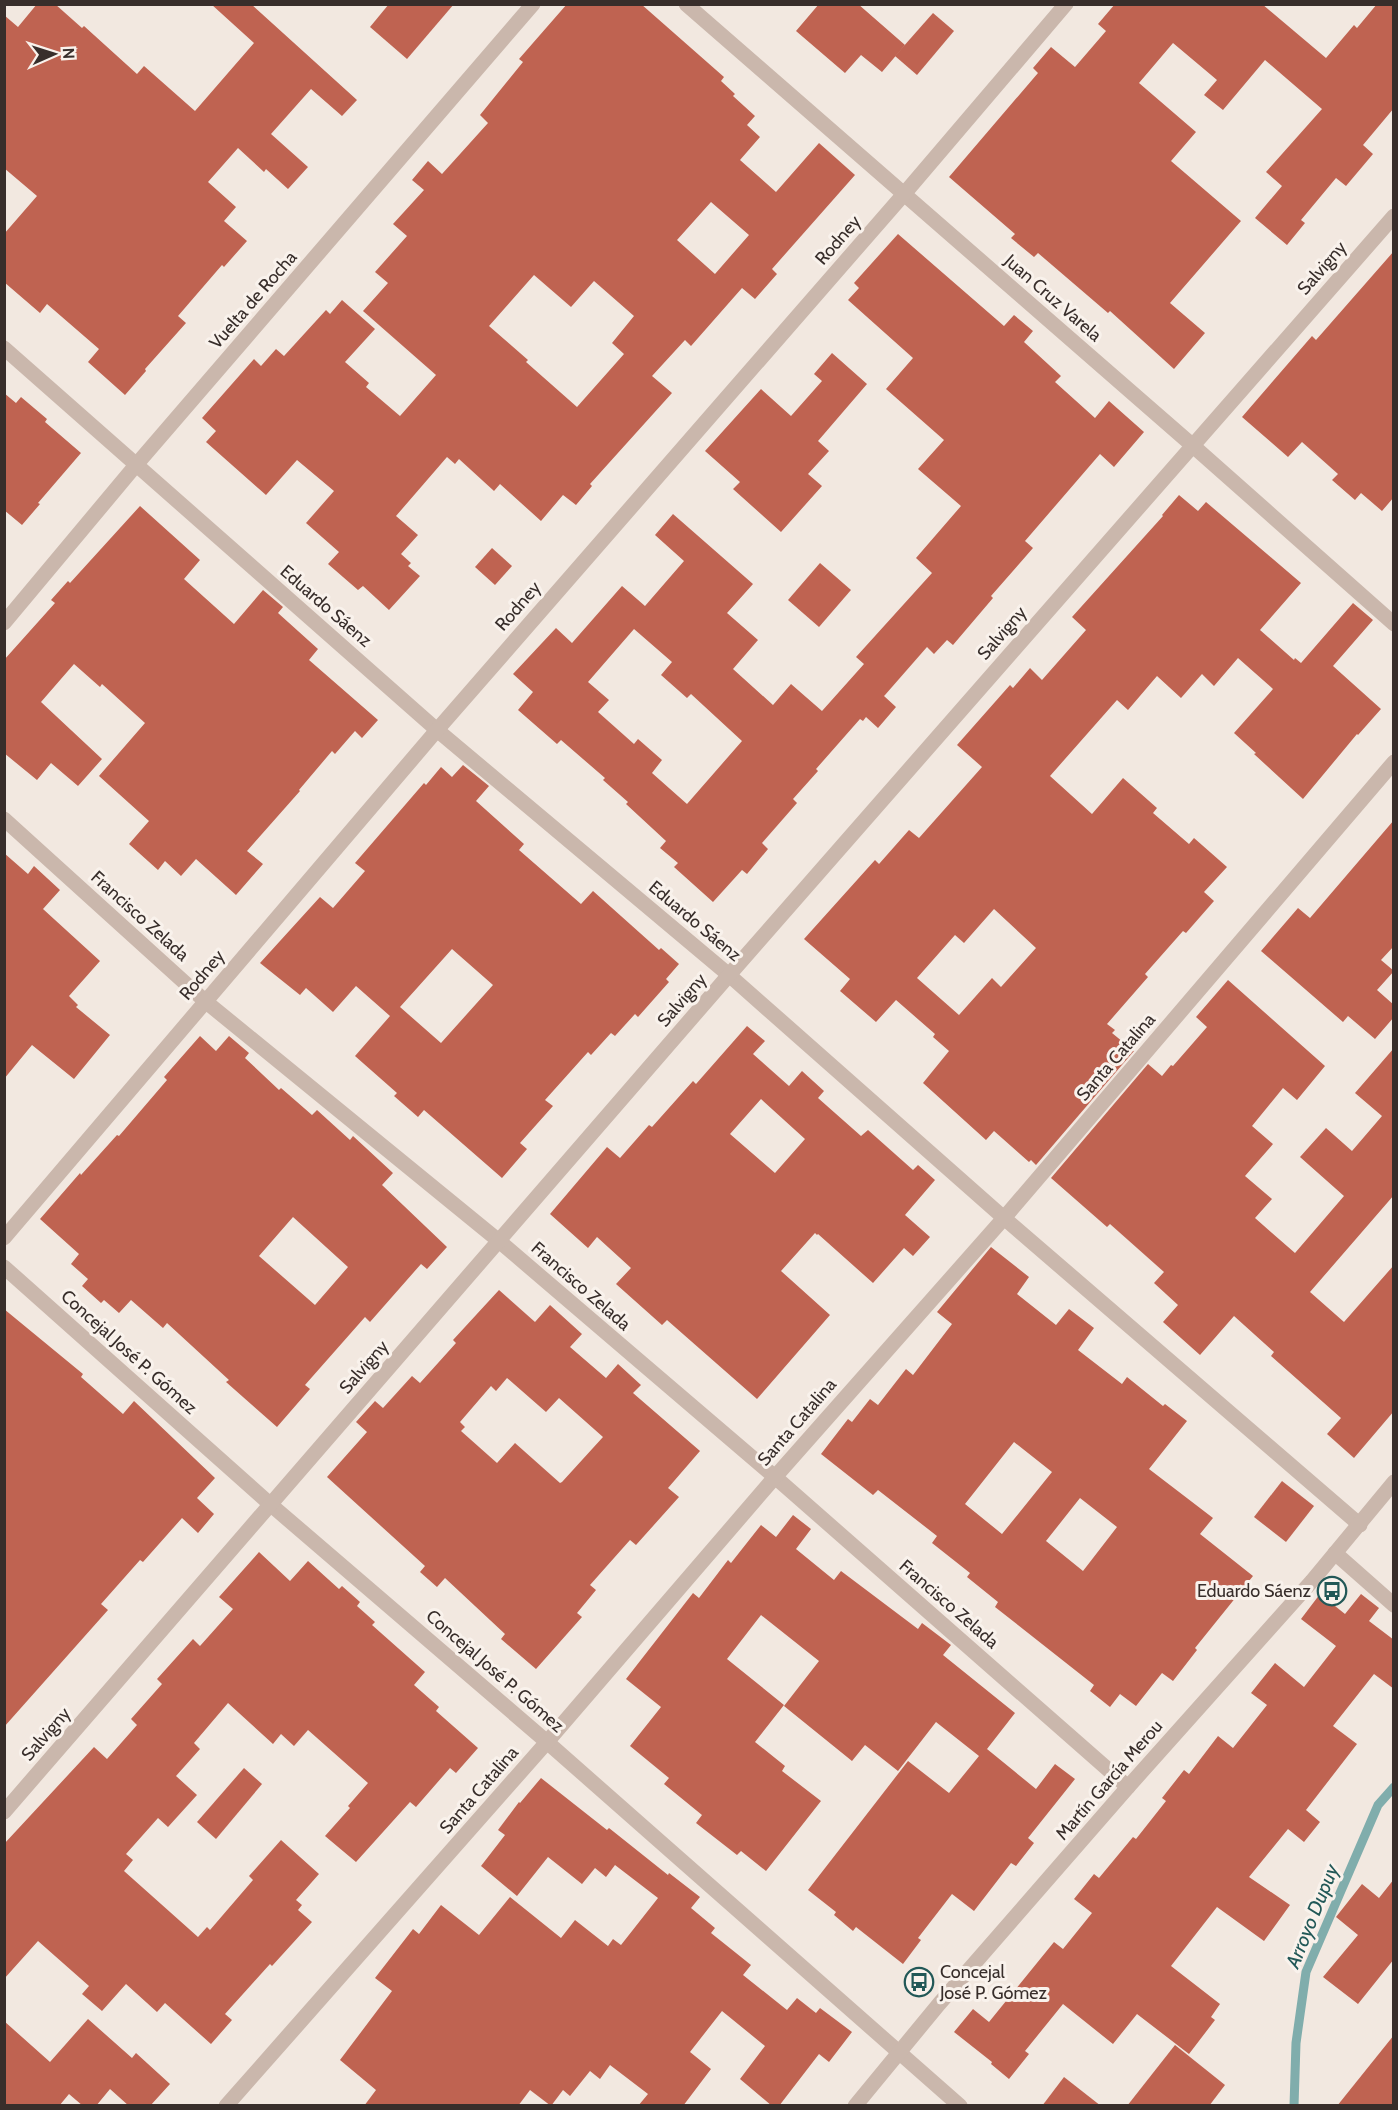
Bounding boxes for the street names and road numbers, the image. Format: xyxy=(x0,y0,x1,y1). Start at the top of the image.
street label: Rodney xyxy=(810,211,866,269)
street label: Salvigny xyxy=(1293,237,1351,299)
street label: Vuelta de Rocha xyxy=(205,246,302,353)
street label: Juan Cruz Varela xyxy=(999,249,1106,346)
street label: Eduardo Sáenz xyxy=(276,560,377,652)
street label: Rodney xyxy=(490,577,546,635)
street label: Salvigny xyxy=(973,602,1031,664)
street label: Francisco Zelada xyxy=(86,866,194,966)
street label: Eduardo Sáenz xyxy=(644,876,746,966)
street label: Rodney xyxy=(175,945,229,1005)
street label: Salvigny xyxy=(653,969,711,1031)
street label: Santa Catalina xyxy=(1072,1008,1160,1105)
street label: Francisco Zelada xyxy=(527,1237,635,1335)
street label: Concejal José P. Gómez xyxy=(56,1285,202,1419)
street label: Salvigny xyxy=(335,1336,393,1398)
street label: Santa Catalina xyxy=(753,1373,841,1470)
street label: Francisco Zelada xyxy=(895,1555,1003,1653)
street label: Concejal José P. Gómez xyxy=(421,1605,569,1737)
street label: Salvigny xyxy=(17,1703,75,1765)
street label: Martín García Merou xyxy=(1051,1715,1167,1845)
street label: Santa Catalina xyxy=(435,1741,523,1838)

